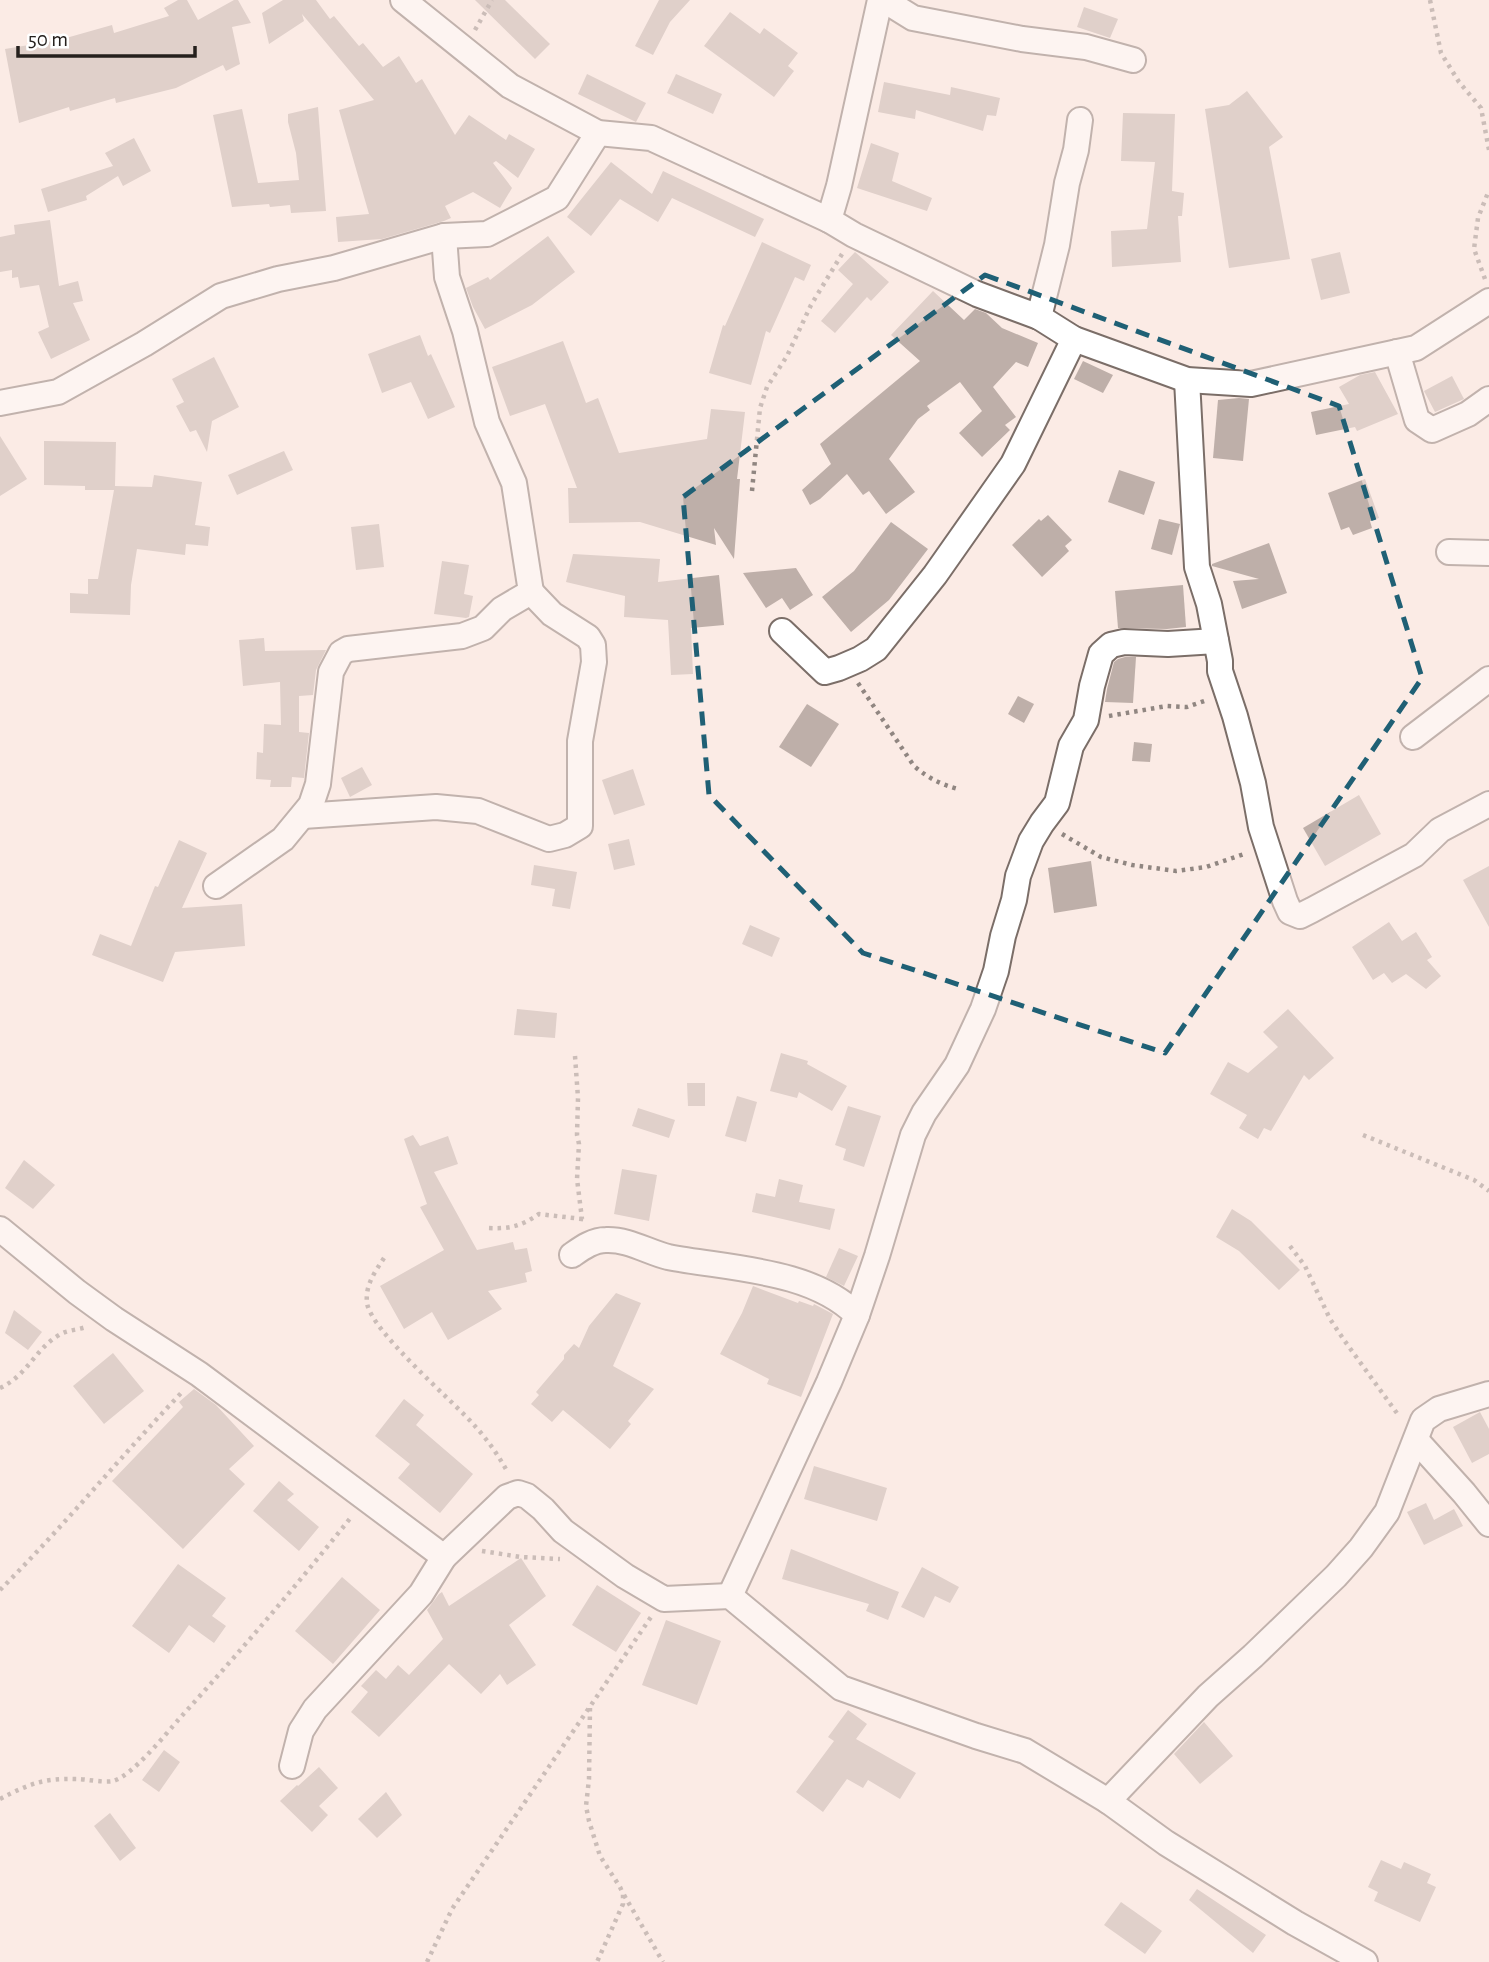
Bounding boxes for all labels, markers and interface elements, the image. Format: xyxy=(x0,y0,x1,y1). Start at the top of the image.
scale bar xyxy=(18,14,194,58)
text: 50 m xyxy=(28,29,68,50)

